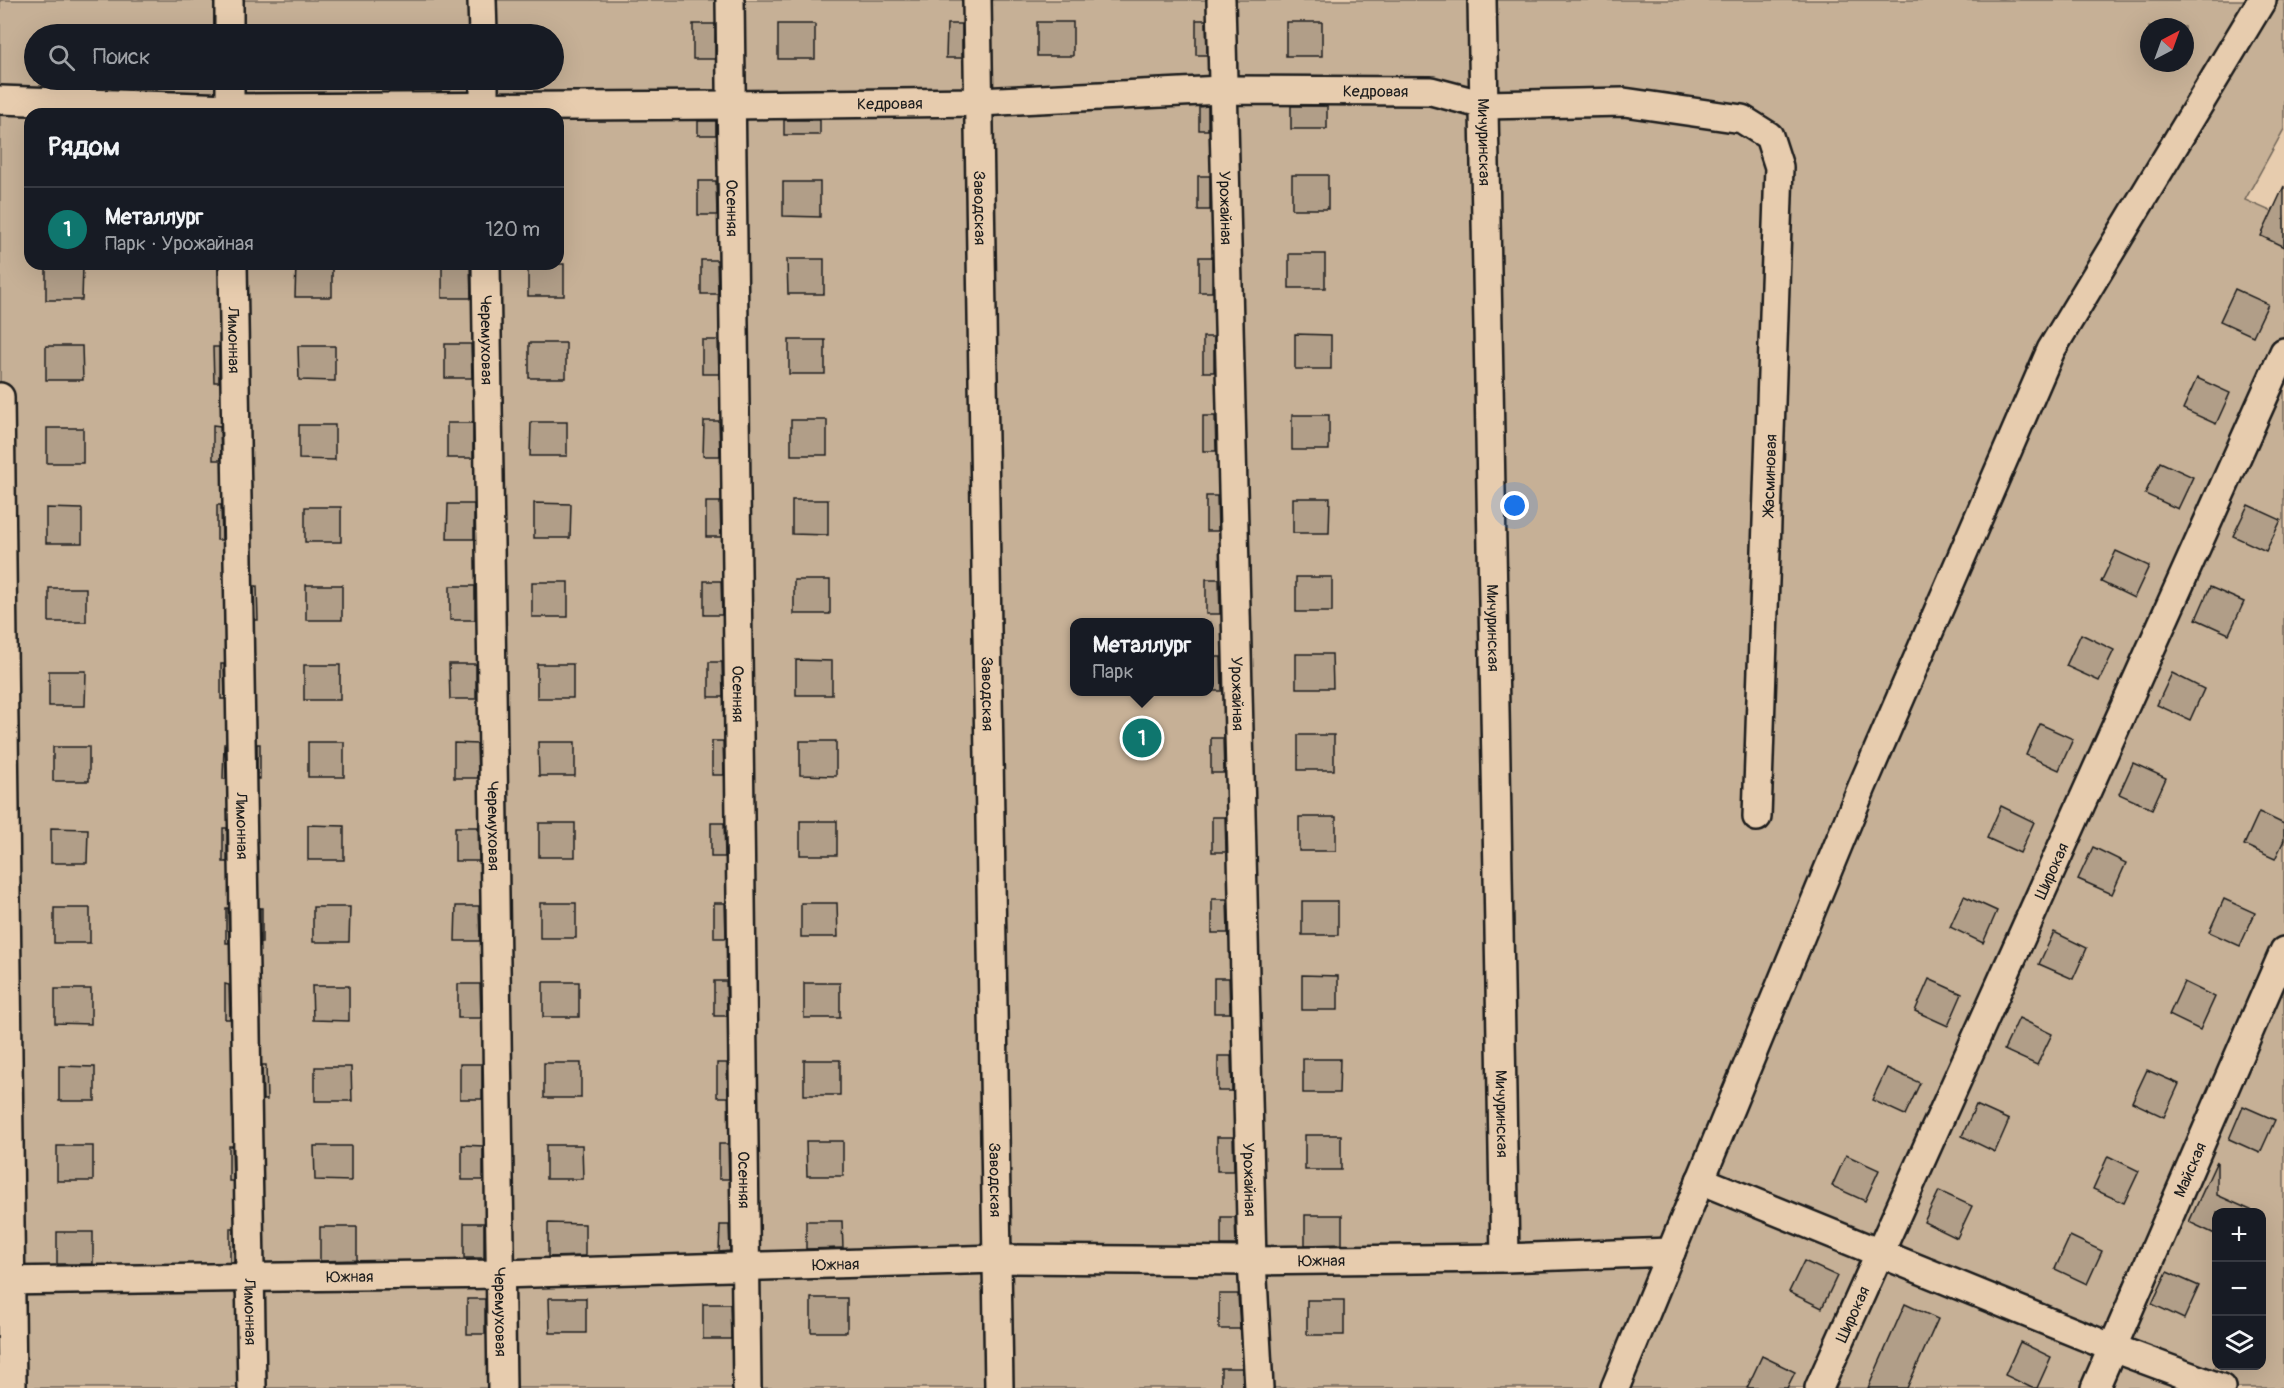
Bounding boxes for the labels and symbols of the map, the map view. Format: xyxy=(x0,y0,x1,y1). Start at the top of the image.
north arrow xyxy=(2140,18,2194,72)
street label: Кедровая xyxy=(1343,82,1408,102)
street label: Кедровая xyxy=(857,94,923,114)
street label: Мичуринская xyxy=(1473,98,1494,186)
street label: Заводская xyxy=(969,171,990,245)
street label: Урожайная xyxy=(1214,171,1236,245)
street label: Осенняя xyxy=(721,179,742,237)
street label: Черемуховая xyxy=(475,295,497,385)
street label: Лимонная xyxy=(223,305,244,374)
street label: Жасминовая xyxy=(1758,434,1781,519)
your location xyxy=(1500,491,1529,520)
street label: Мичуринская xyxy=(1482,584,1503,672)
street label: Заводская xyxy=(976,657,998,731)
street label: Урожайная xyxy=(1226,657,1248,731)
street label: Осенняя xyxy=(727,665,748,723)
pin: 1 xyxy=(1122,716,1162,760)
street label: Черемуховая xyxy=(482,781,504,871)
street label: Лимонная xyxy=(231,791,252,860)
street label: Широкая xyxy=(2031,840,2073,902)
street label: Мичуринская xyxy=(1491,1070,1512,1158)
street label: Майская xyxy=(2170,1139,2211,1201)
street label: Заводская xyxy=(984,1142,1005,1217)
street label: Урожайная xyxy=(1238,1142,1260,1217)
street label: Осенняя xyxy=(733,1151,754,1209)
street label: Южная xyxy=(1298,1251,1345,1271)
street label: Южная xyxy=(812,1254,860,1276)
street label: Южная xyxy=(326,1267,374,1287)
street label: Черемуховая xyxy=(489,1267,511,1357)
street label: Лимонная xyxy=(239,1277,260,1345)
street label: Широкая xyxy=(1832,1283,1874,1346)

